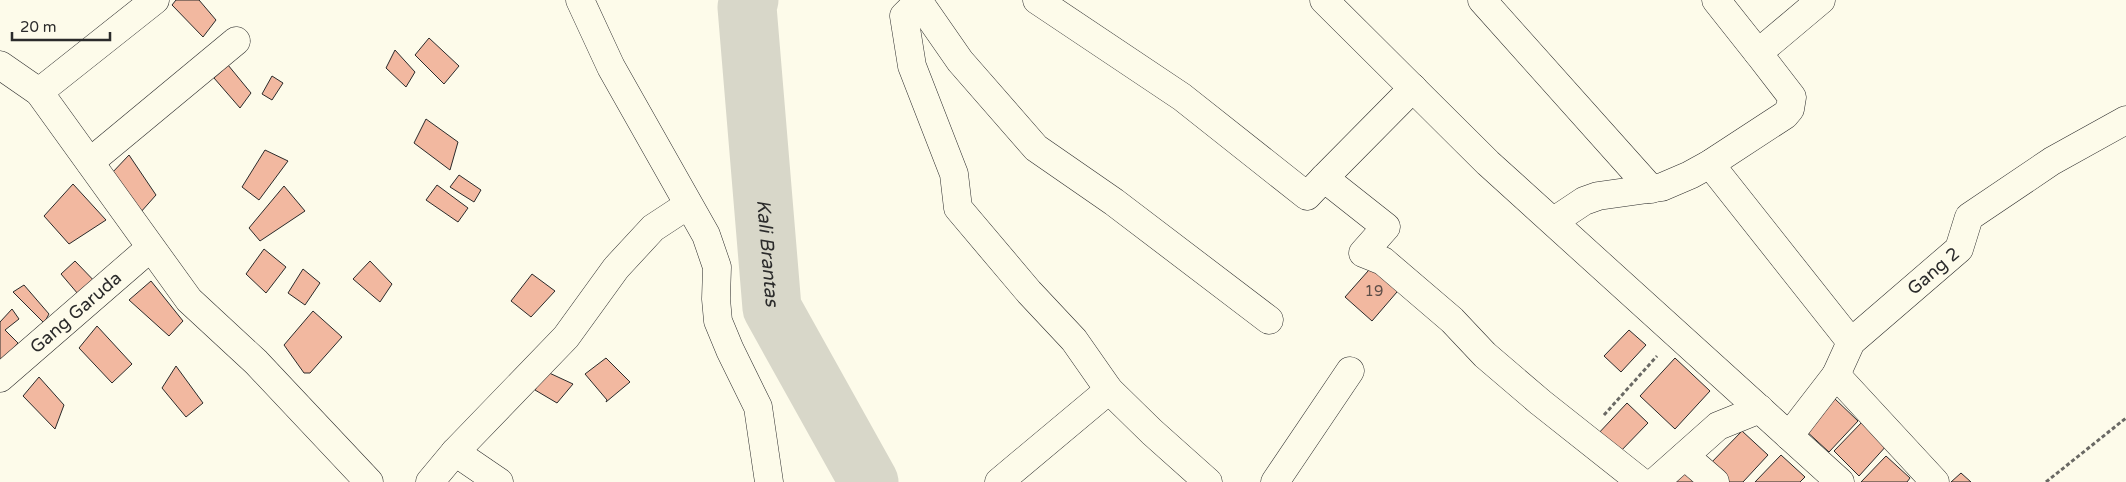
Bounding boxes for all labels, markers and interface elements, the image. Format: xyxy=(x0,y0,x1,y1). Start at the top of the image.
scale bar xyxy=(12,10,110,42)
text: 20 m xyxy=(20,18,57,36)
water label: Kali Brantas xyxy=(752,199,783,309)
street label: Gang 2 xyxy=(1903,242,1964,300)
street label: Gang Garuda xyxy=(25,267,126,358)
house number: 19 xyxy=(1365,282,1383,300)

